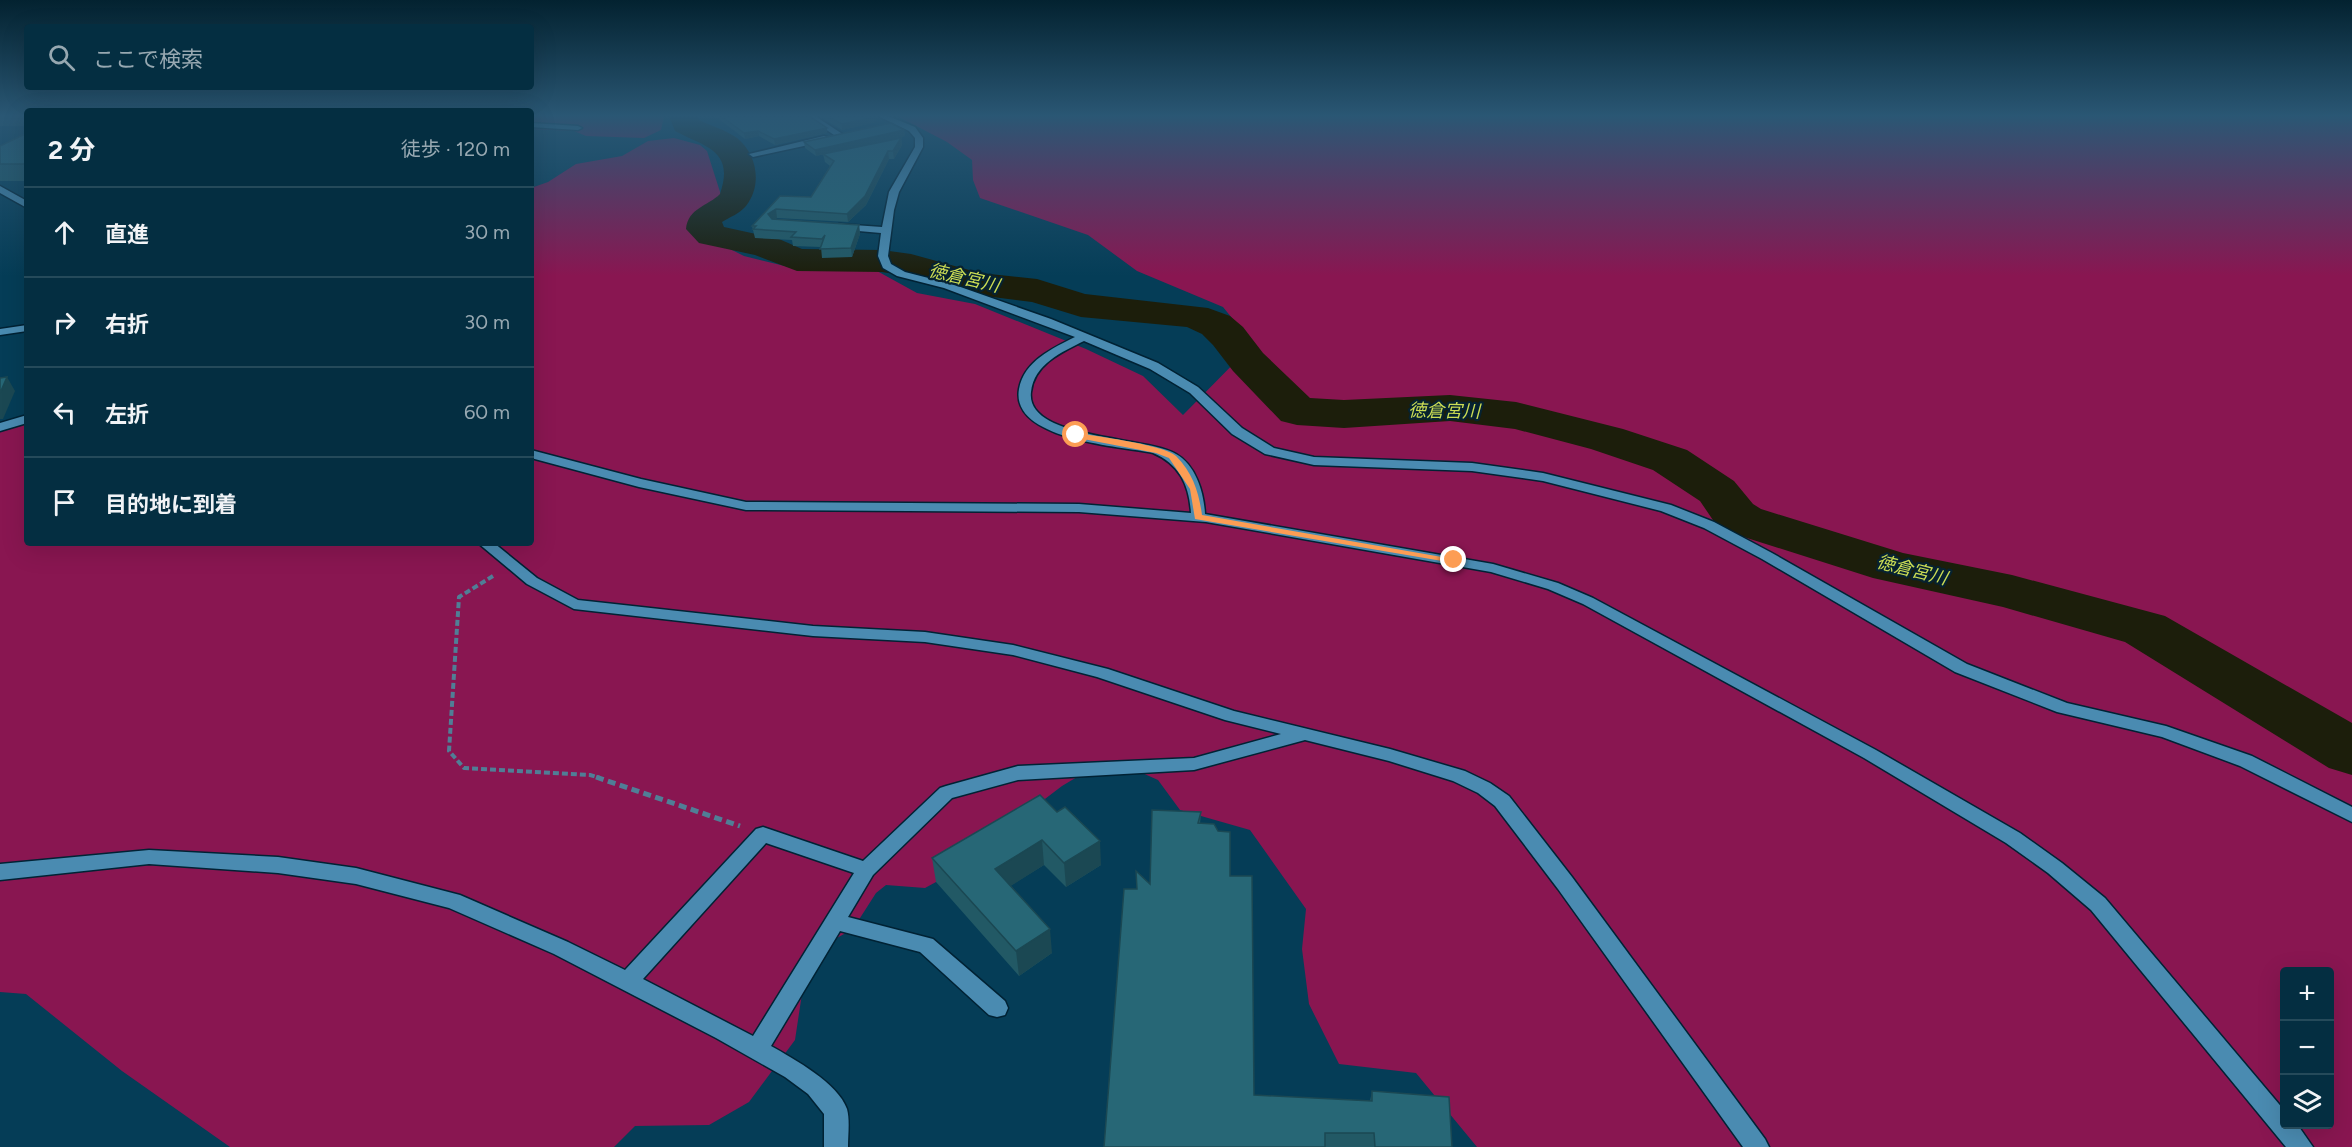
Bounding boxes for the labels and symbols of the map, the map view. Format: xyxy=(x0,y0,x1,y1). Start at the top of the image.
water label: 徳倉宮川 xyxy=(926,259,1004,297)
water label: 徳倉宮川 xyxy=(1408,399,1482,423)
route start xyxy=(1062,421,1088,447)
route end xyxy=(1440,546,1466,572)
water label: 徳倉宮川 xyxy=(1874,551,1952,590)

